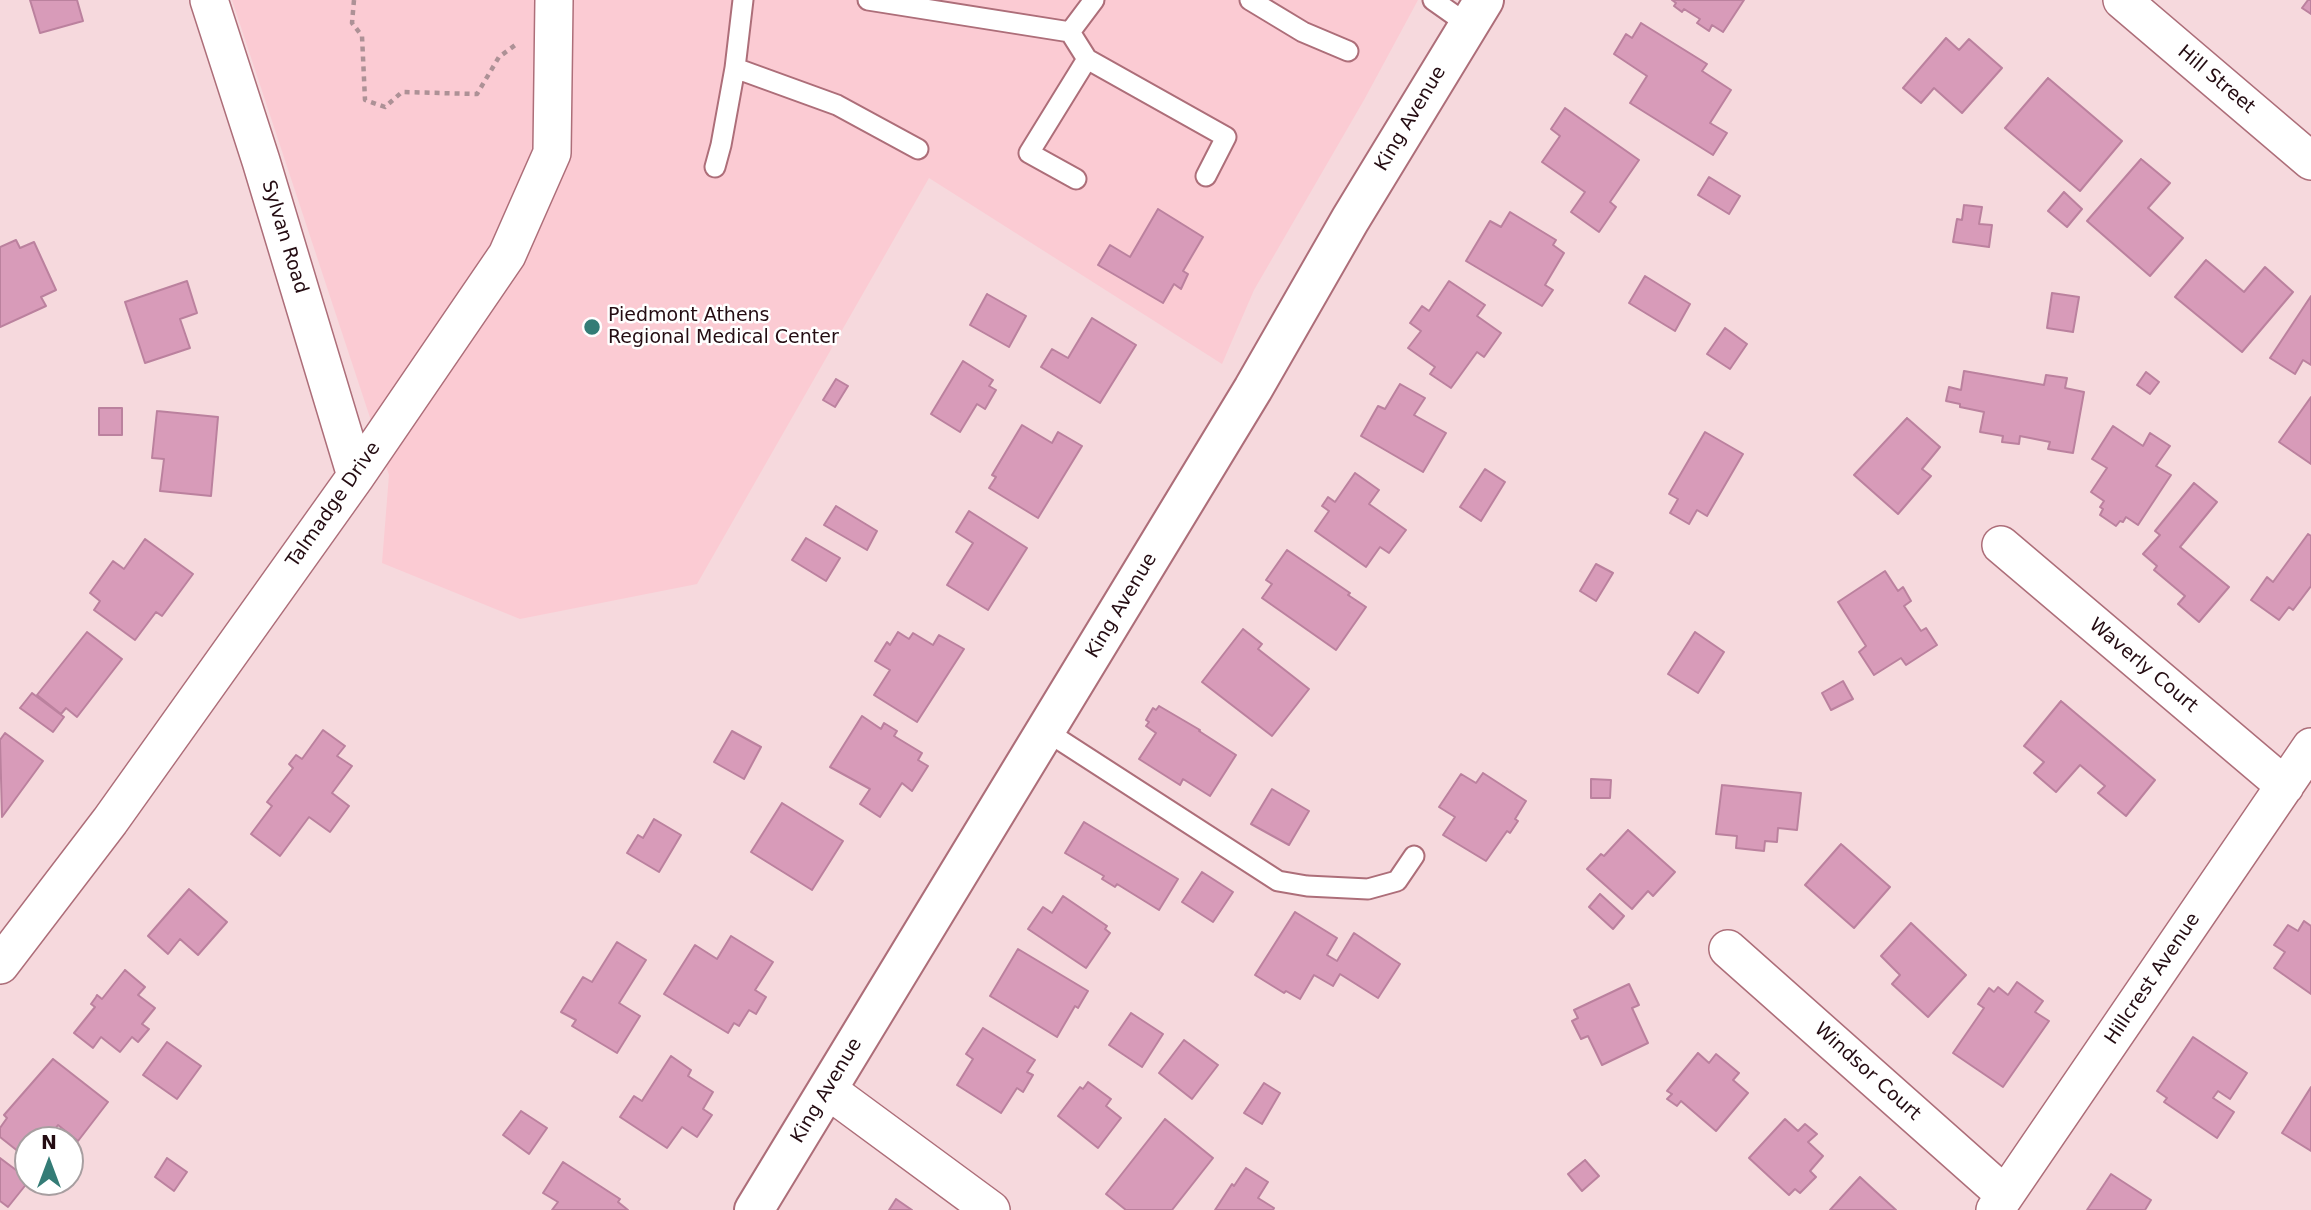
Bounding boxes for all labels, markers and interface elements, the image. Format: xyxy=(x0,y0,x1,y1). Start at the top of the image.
street label: Hill Street xyxy=(2173,41,2259,119)
street label: King Avenue xyxy=(1371,62,1451,176)
street label: Sylvan Road xyxy=(256,178,312,296)
place label: Piedmont Athens Regional Medical Center xyxy=(608,305,839,349)
marker: Piedmont Athens Regional Medical Center xyxy=(582,317,602,337)
street label: Talmadge Drive xyxy=(282,438,386,572)
street label: King Avenue xyxy=(1082,549,1162,663)
street label: Waverly Court xyxy=(2084,614,2202,718)
street label: Hillcrest Avenue xyxy=(2101,909,2205,1049)
street label: Windsor Court xyxy=(1809,1018,1925,1126)
street label: King Avenue xyxy=(787,1034,867,1148)
north arrow xyxy=(14,1126,84,1196)
text: N xyxy=(41,1131,57,1153)

